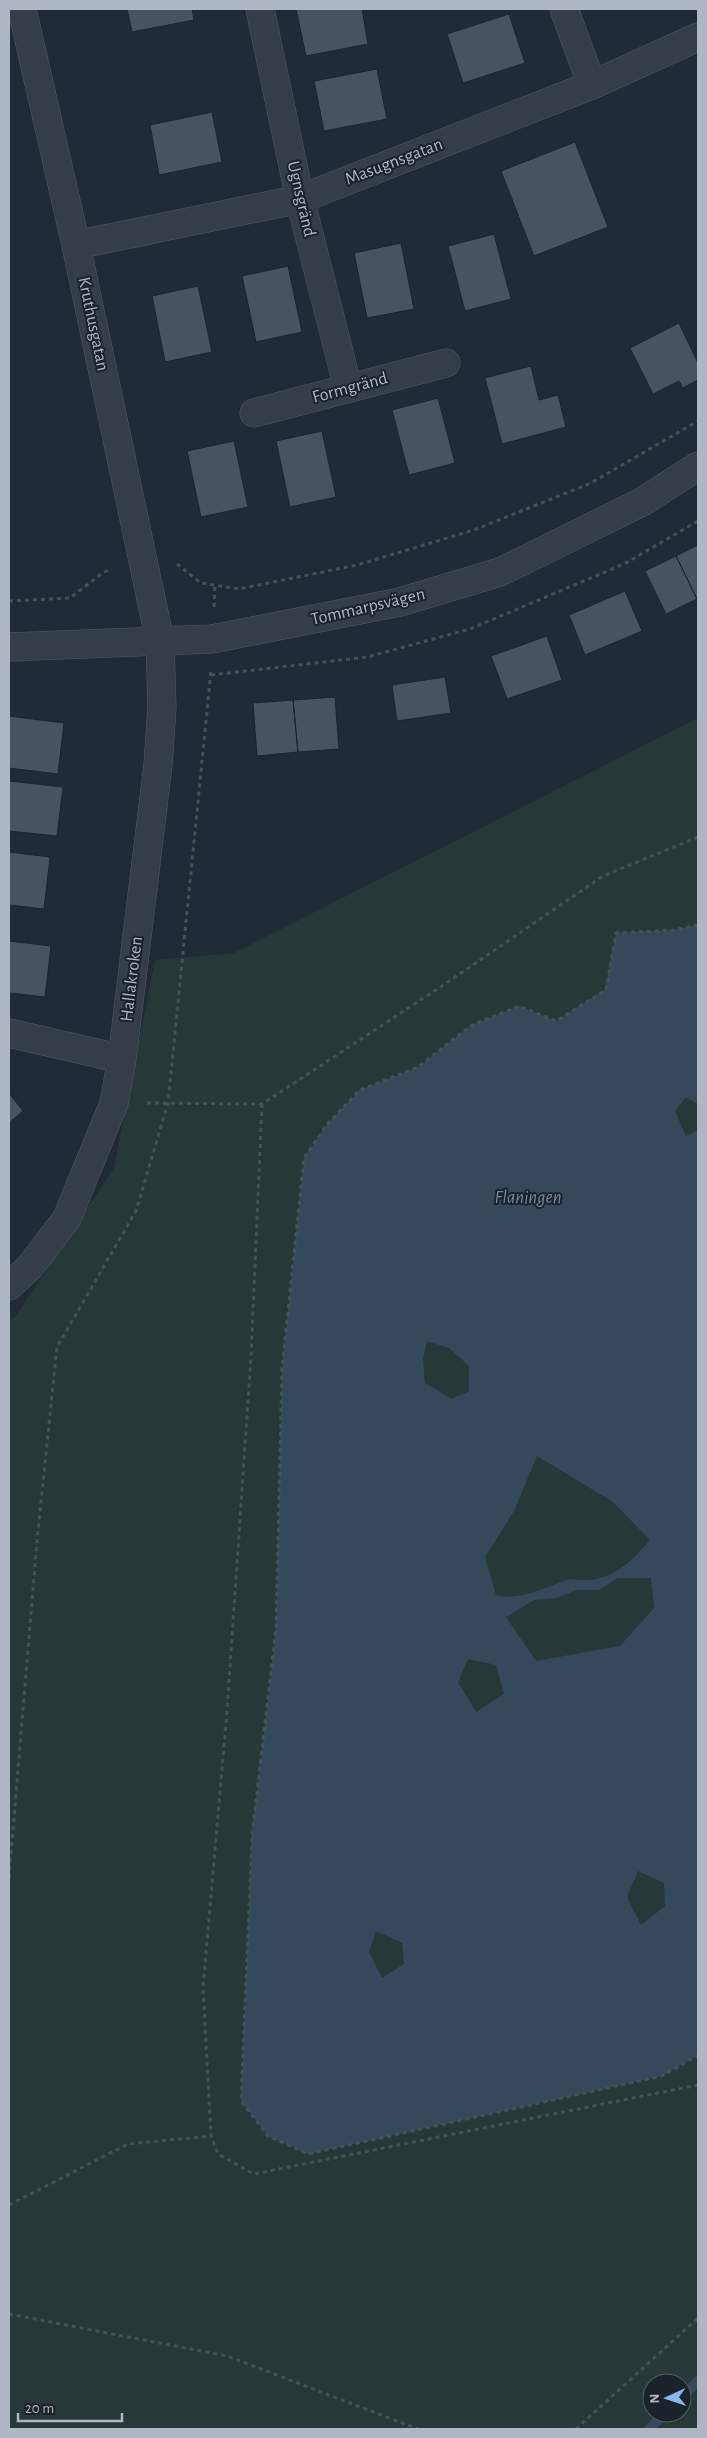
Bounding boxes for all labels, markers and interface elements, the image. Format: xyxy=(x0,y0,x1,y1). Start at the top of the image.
street label: Masugnsgatan xyxy=(343,135,445,189)
street label: Ugnsgränd xyxy=(284,159,318,239)
street label: Kruthusgatan xyxy=(74,275,112,373)
street label: Formgränd xyxy=(310,369,390,407)
street label: Tommarpsvägen xyxy=(309,585,427,629)
street label: Hallakroken xyxy=(118,935,146,1023)
water label: Flaningen xyxy=(494,1188,562,1207)
north arrow xyxy=(642,2373,692,2423)
scale bar xyxy=(18,2390,121,2422)
text: N xyxy=(648,2393,662,2404)
text: 20 m xyxy=(25,2401,54,2416)

